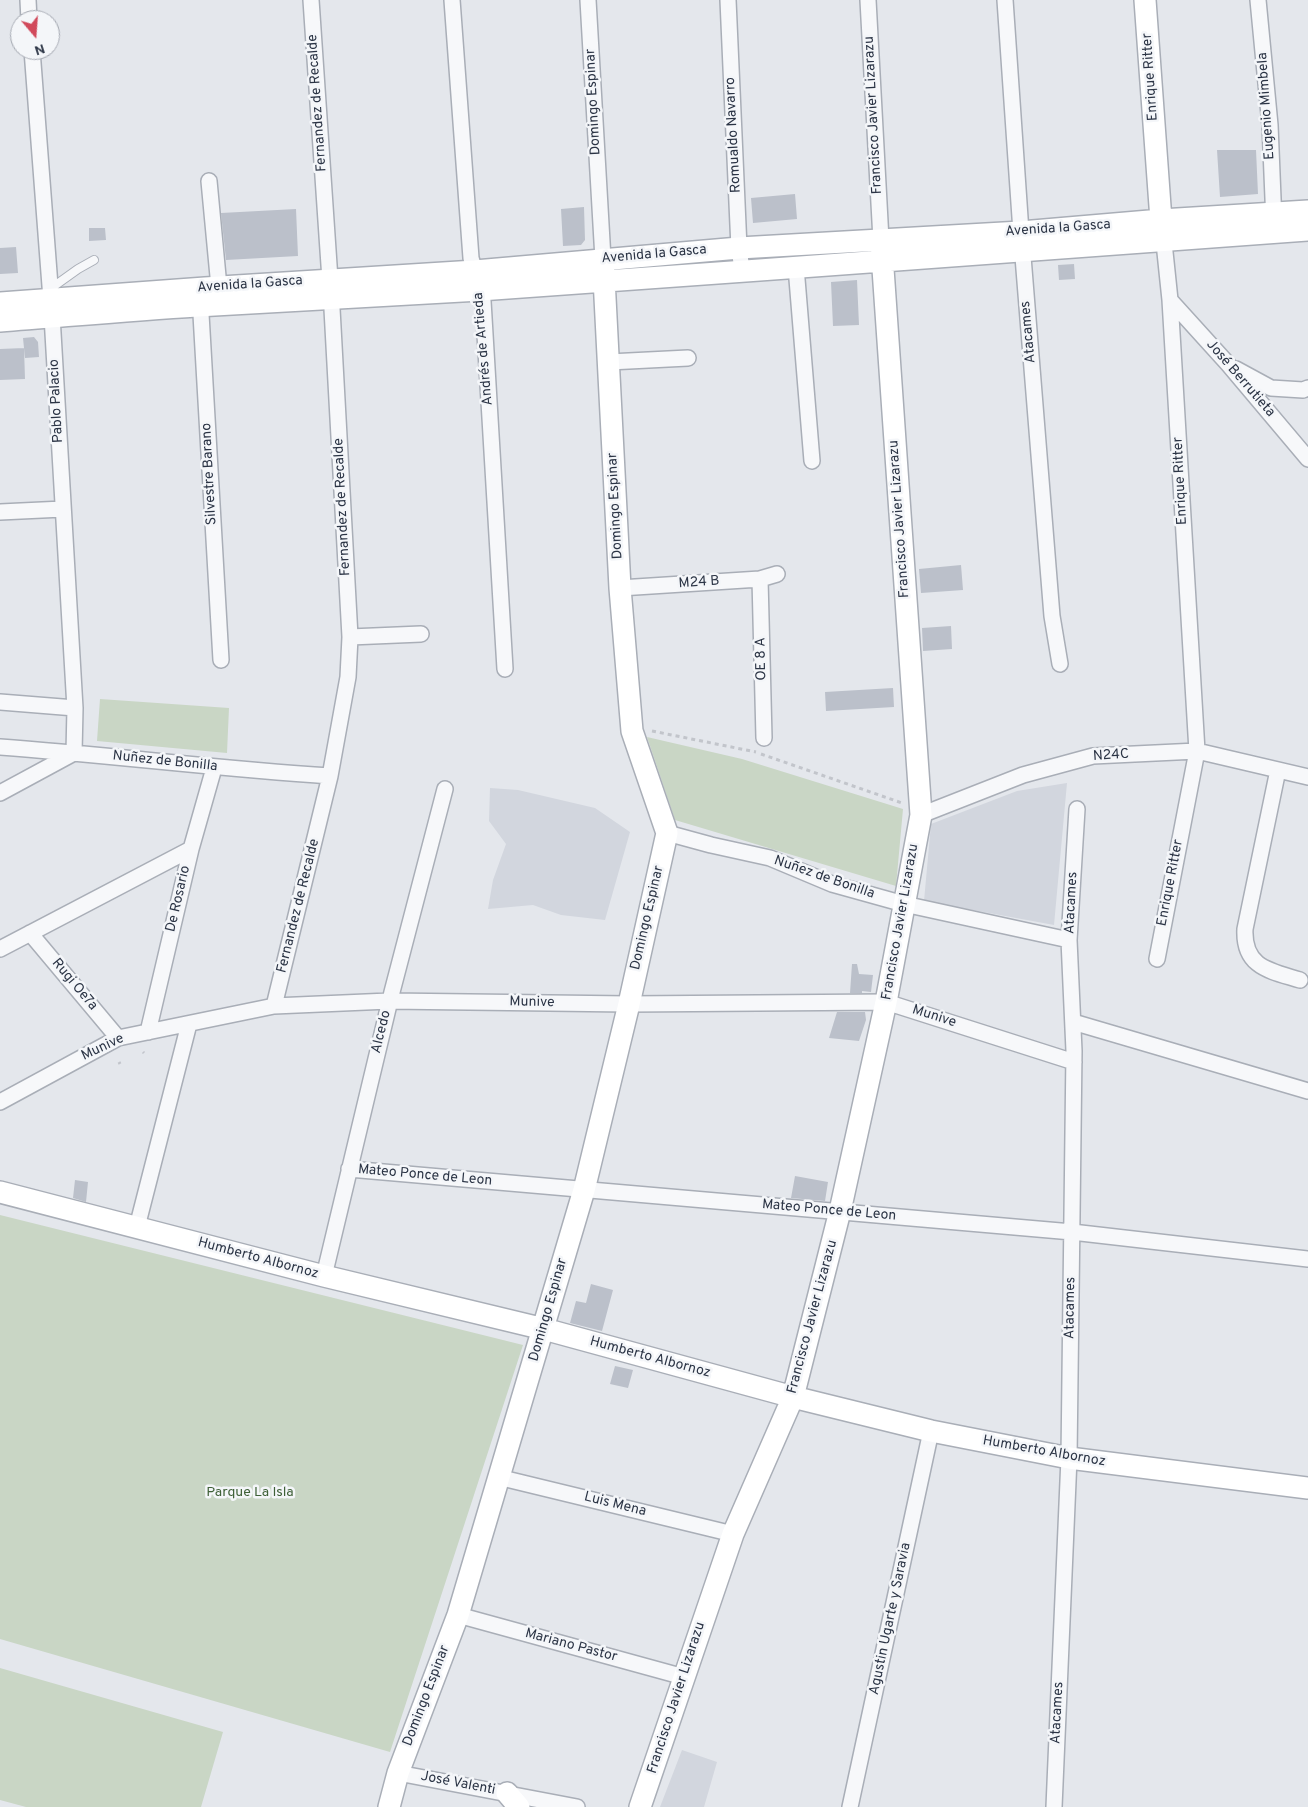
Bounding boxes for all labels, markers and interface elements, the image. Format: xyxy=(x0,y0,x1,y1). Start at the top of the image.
north arrow xyxy=(10,10,60,60)
street label: Enrique Ritter xyxy=(1140,32,1162,122)
street label: Fernandez de Recalde xyxy=(305,34,331,172)
street label: Francisco Javier Lizarazu xyxy=(861,35,887,195)
text: N xyxy=(32,39,47,58)
street label: Domingo Espinar xyxy=(583,48,605,156)
street label: Eugenio Mimbela xyxy=(1255,52,1279,160)
street label: Romualdo Navarro xyxy=(723,77,745,193)
street label: Avenida la Gasca xyxy=(1005,217,1111,241)
street label: Avenida la Gasca xyxy=(601,242,707,268)
street label: Avenida la Gasca xyxy=(197,273,303,297)
street label: Andrés de Artieda xyxy=(471,292,497,406)
street label: Atacames xyxy=(1018,300,1040,364)
street label: José Berrutieta xyxy=(1202,337,1278,421)
street label: Pablo Palacio xyxy=(46,359,68,443)
street label: Silvestre Barano xyxy=(199,422,221,526)
street label: Enrique Ritter xyxy=(1170,437,1192,525)
street label: Fernandez de Recalde xyxy=(331,438,355,576)
street label: Francisco Javier Lizarazu xyxy=(886,439,914,599)
street label: Domingo Espinar xyxy=(605,452,627,560)
street label: M24 B xyxy=(678,573,720,593)
street label: OE 8 A xyxy=(753,637,771,681)
street label: N24C xyxy=(1092,746,1130,766)
street label: Nuñez de Bonilla xyxy=(112,748,218,776)
street label: Fernandez de Recalde xyxy=(274,837,324,975)
street label: Enrique Ritter xyxy=(1154,838,1188,928)
street label: Francisco Javier Lizarazu xyxy=(879,843,923,1001)
street label: Nuñez de Bonilla xyxy=(771,853,877,903)
street label: De Rosario xyxy=(163,864,195,934)
street label: Domingo Espinar xyxy=(628,864,668,972)
street label: Atacames xyxy=(1062,871,1082,935)
street label: Rugi Oe7a xyxy=(47,956,101,1014)
street label: Munive xyxy=(509,994,555,1012)
street label: Munive xyxy=(910,1002,958,1032)
street label: Alcedo xyxy=(369,1009,395,1055)
street label: Munive xyxy=(79,1031,127,1065)
street label: Mateo Ponce de Leon xyxy=(357,1162,493,1190)
street label: Mateo Ponce de Leon xyxy=(761,1197,897,1225)
street label: Humberto Albornoz xyxy=(196,1235,320,1283)
street label: Francisco Javier Lizarazu xyxy=(784,1238,842,1396)
street label: Domingo Espinar xyxy=(526,1256,572,1364)
street label: Atacames xyxy=(1062,1277,1080,1339)
street label: Humberto Albornoz xyxy=(588,1334,712,1382)
street label: Humberto Albornoz xyxy=(981,1433,1107,1471)
park label: Parque La Isla xyxy=(206,1485,294,1501)
street label: Luis Mena xyxy=(582,1489,648,1521)
street label: Agustin Ugarte y Saravia xyxy=(867,1541,915,1697)
street label: Francisco Javier Lizarazu xyxy=(645,1620,709,1776)
street label: Mariano Pastor xyxy=(523,1626,619,1666)
street label: Domingo Espinar xyxy=(400,1643,454,1749)
street label: Atacames xyxy=(1048,1681,1068,1745)
street label: José Valenti xyxy=(419,1769,497,1799)

